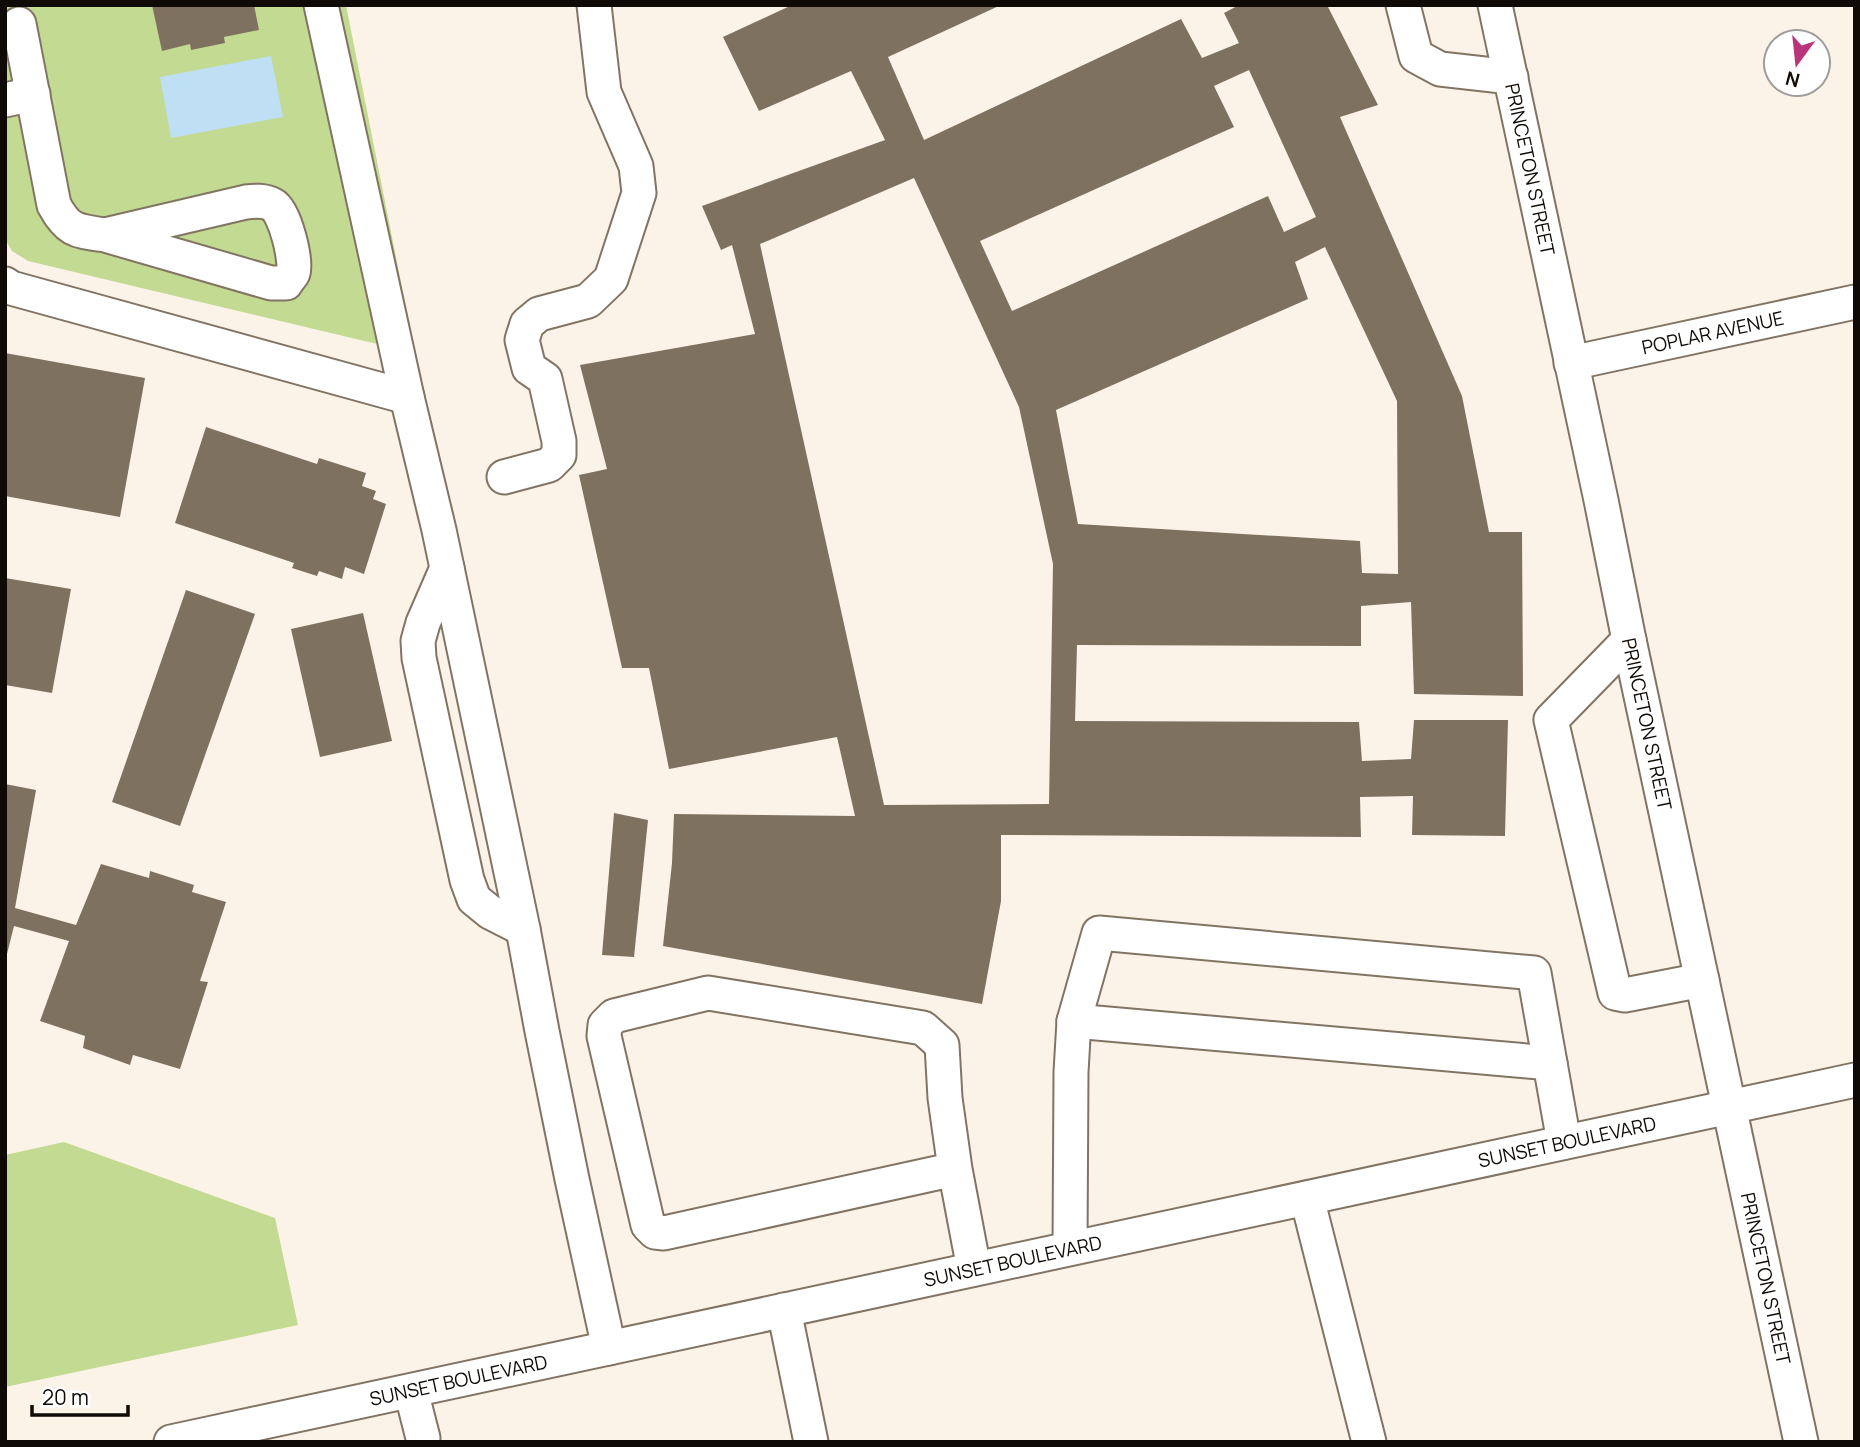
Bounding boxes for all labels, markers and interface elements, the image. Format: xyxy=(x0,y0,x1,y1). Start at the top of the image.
north arrow xyxy=(1762,28,1832,98)
text: N xyxy=(1783,65,1803,94)
street label: PRINCETON STREET xyxy=(1499,81,1561,258)
street label: POPLAR AVENUE xyxy=(1639,305,1786,360)
street label: PRINCETON STREET xyxy=(1616,636,1678,813)
street label: SUNSET BOULEVARD xyxy=(1476,1110,1659,1174)
street label: PRINCETON STREET xyxy=(1735,1190,1797,1368)
street label: SUNSET BOULEVARD xyxy=(921,1229,1104,1293)
street label: SUNSET BOULEVARD xyxy=(367,1348,550,1412)
scale bar xyxy=(32,1374,128,1418)
text: 20 m xyxy=(42,1383,89,1411)

